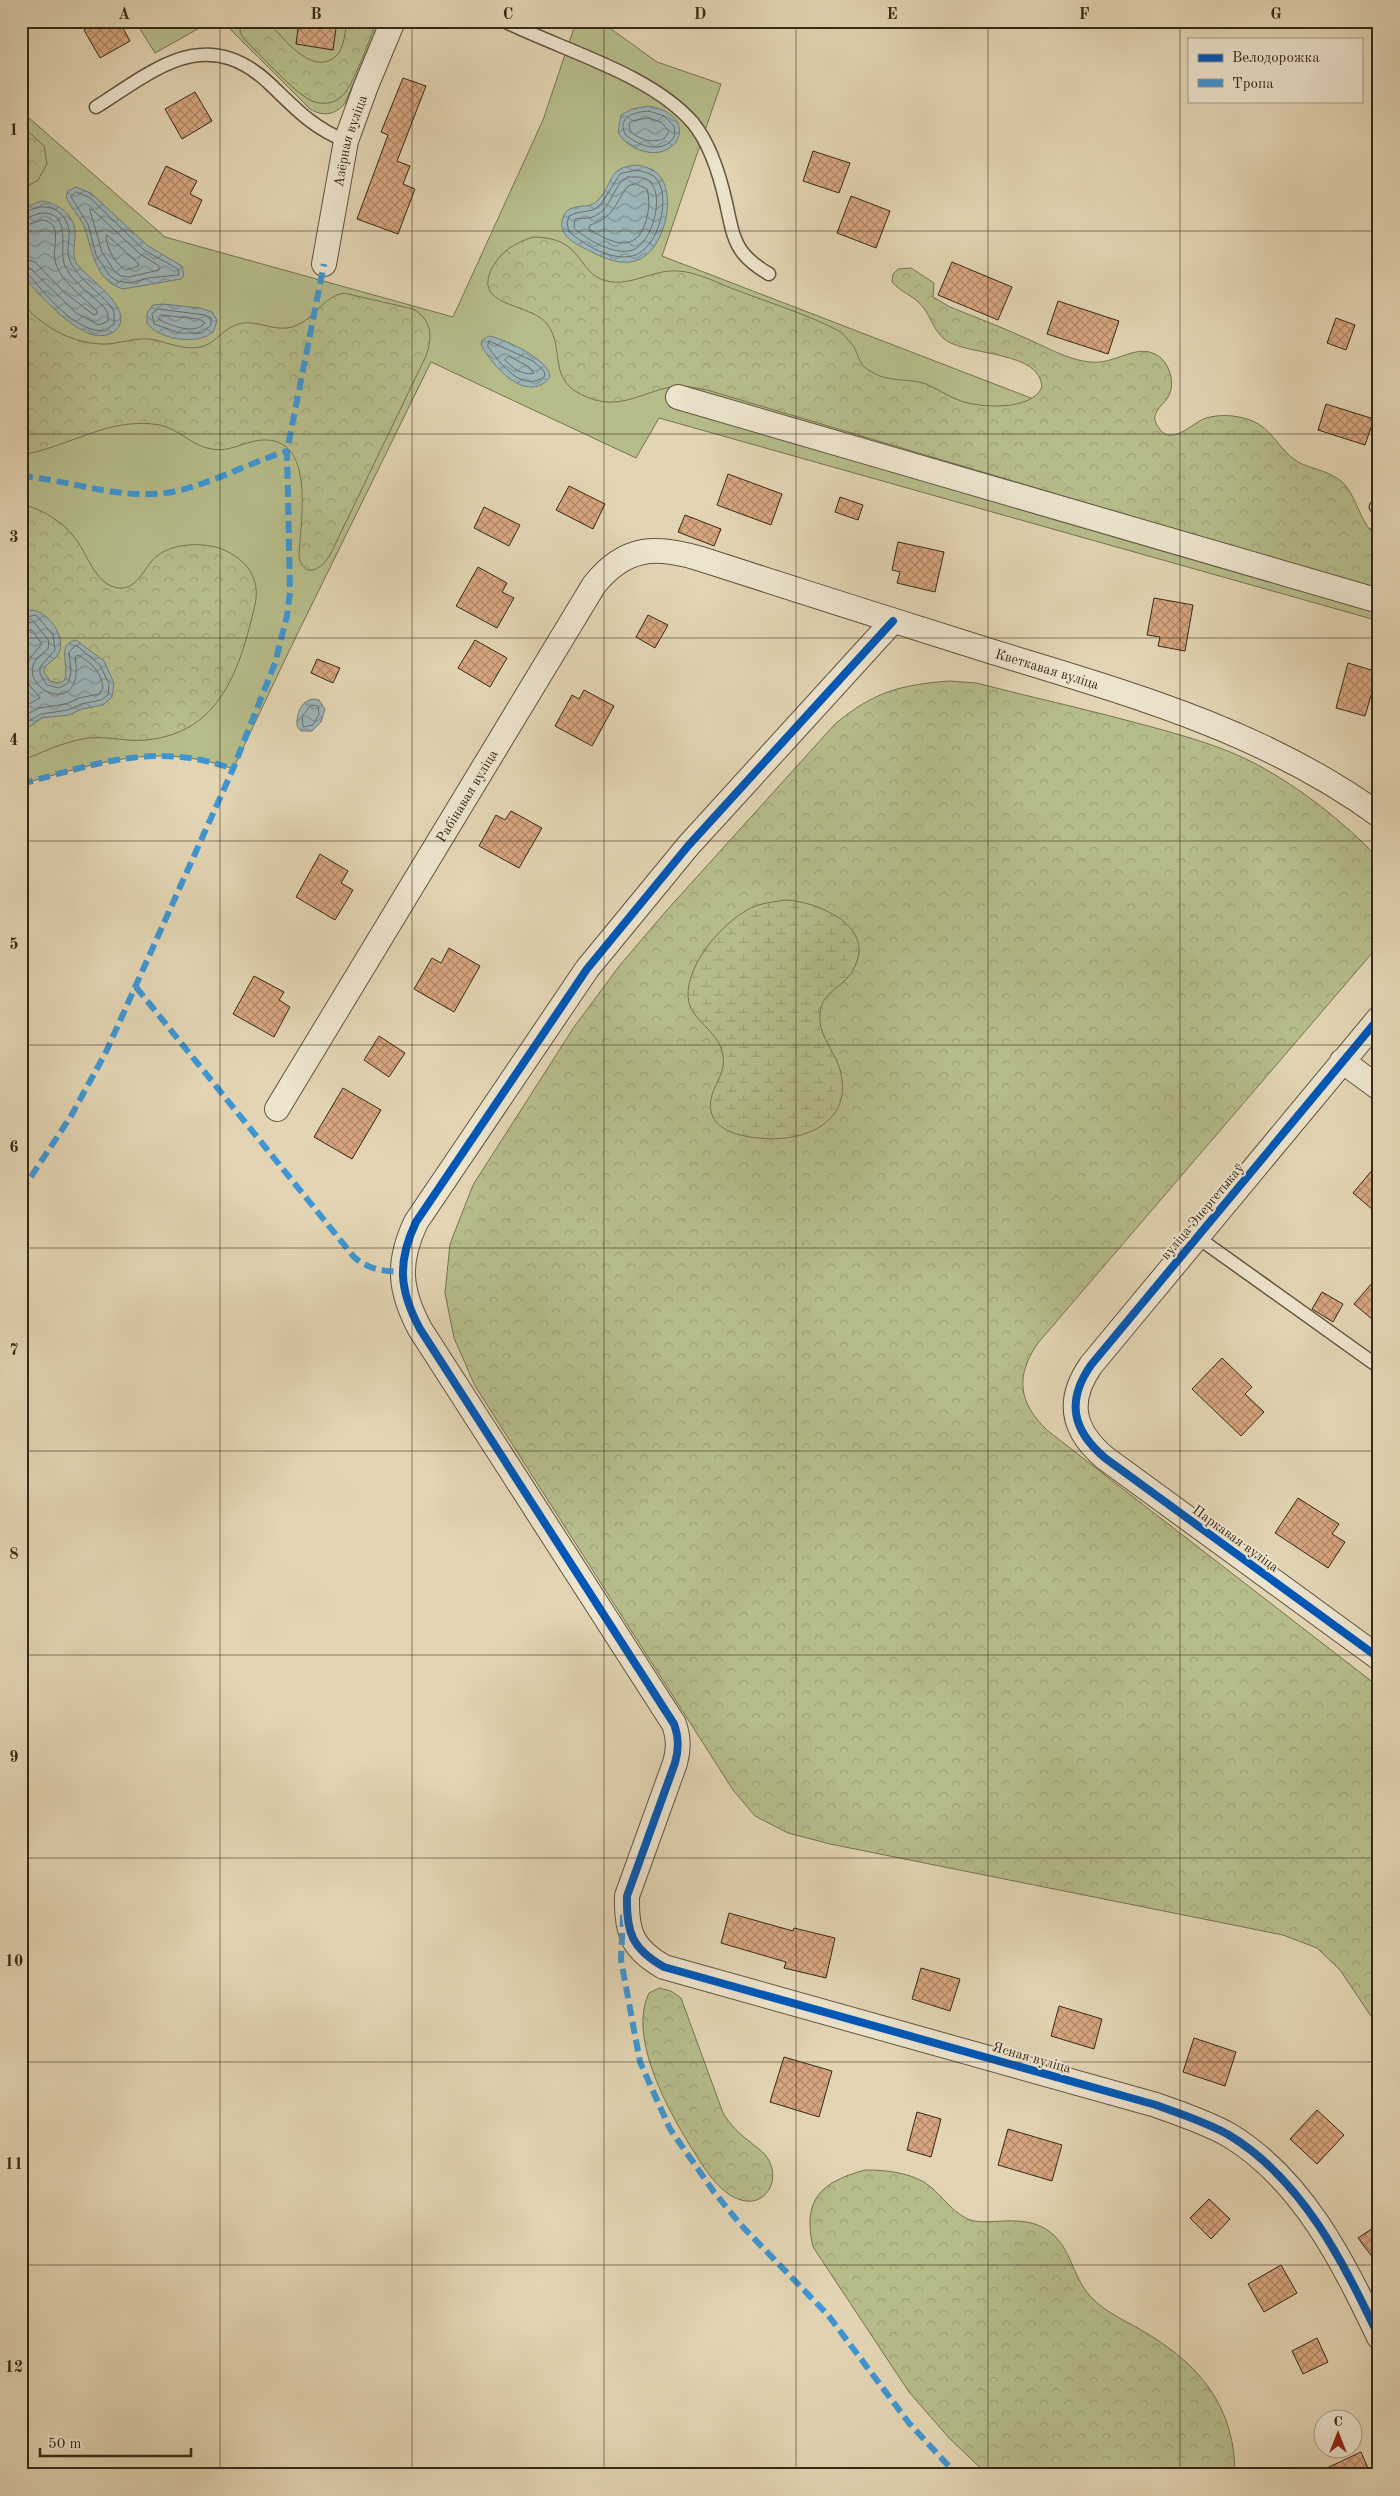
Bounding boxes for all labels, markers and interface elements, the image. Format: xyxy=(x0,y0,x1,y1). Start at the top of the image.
text: A xyxy=(118,7,130,23)
text: B xyxy=(310,7,322,23)
text: C xyxy=(503,7,513,23)
text: D xyxy=(694,7,706,23)
text: E xyxy=(886,7,898,23)
text: F xyxy=(1079,7,1090,23)
text: G xyxy=(1270,7,1282,23)
legend xyxy=(1188,38,1362,102)
text: Велодорожка xyxy=(1232,51,1320,66)
text: Тропа xyxy=(1232,77,1274,92)
street label: Азёрная вуліца xyxy=(332,93,370,188)
text: 1 xyxy=(9,123,19,139)
text: 2 xyxy=(9,326,19,342)
text: 3 xyxy=(9,530,19,546)
street label: Кветкавая вуліца xyxy=(993,647,1101,692)
text: 4 xyxy=(9,733,19,749)
street label: Рабінавая вуліца xyxy=(434,748,501,845)
text: 5 xyxy=(9,937,19,953)
text: 6 xyxy=(9,1140,19,1156)
street label: вуліца Энергетыкаў xyxy=(1158,1160,1247,1263)
text: 7 xyxy=(9,1343,19,1359)
street label: Паркавая вуліца xyxy=(1190,1503,1281,1575)
text: 8 xyxy=(9,1547,19,1563)
text: 9 xyxy=(9,1750,19,1766)
text: 10 xyxy=(5,1954,23,1970)
street label: Ясная вуліца xyxy=(991,2040,1073,2076)
text: 11 xyxy=(5,2157,23,2173)
text: 12 xyxy=(5,2360,23,2376)
north arrow xyxy=(1312,2408,1362,2458)
text: С xyxy=(1333,2415,1343,2429)
scale bar xyxy=(40,2426,191,2458)
text: 50 m xyxy=(48,2437,82,2452)

